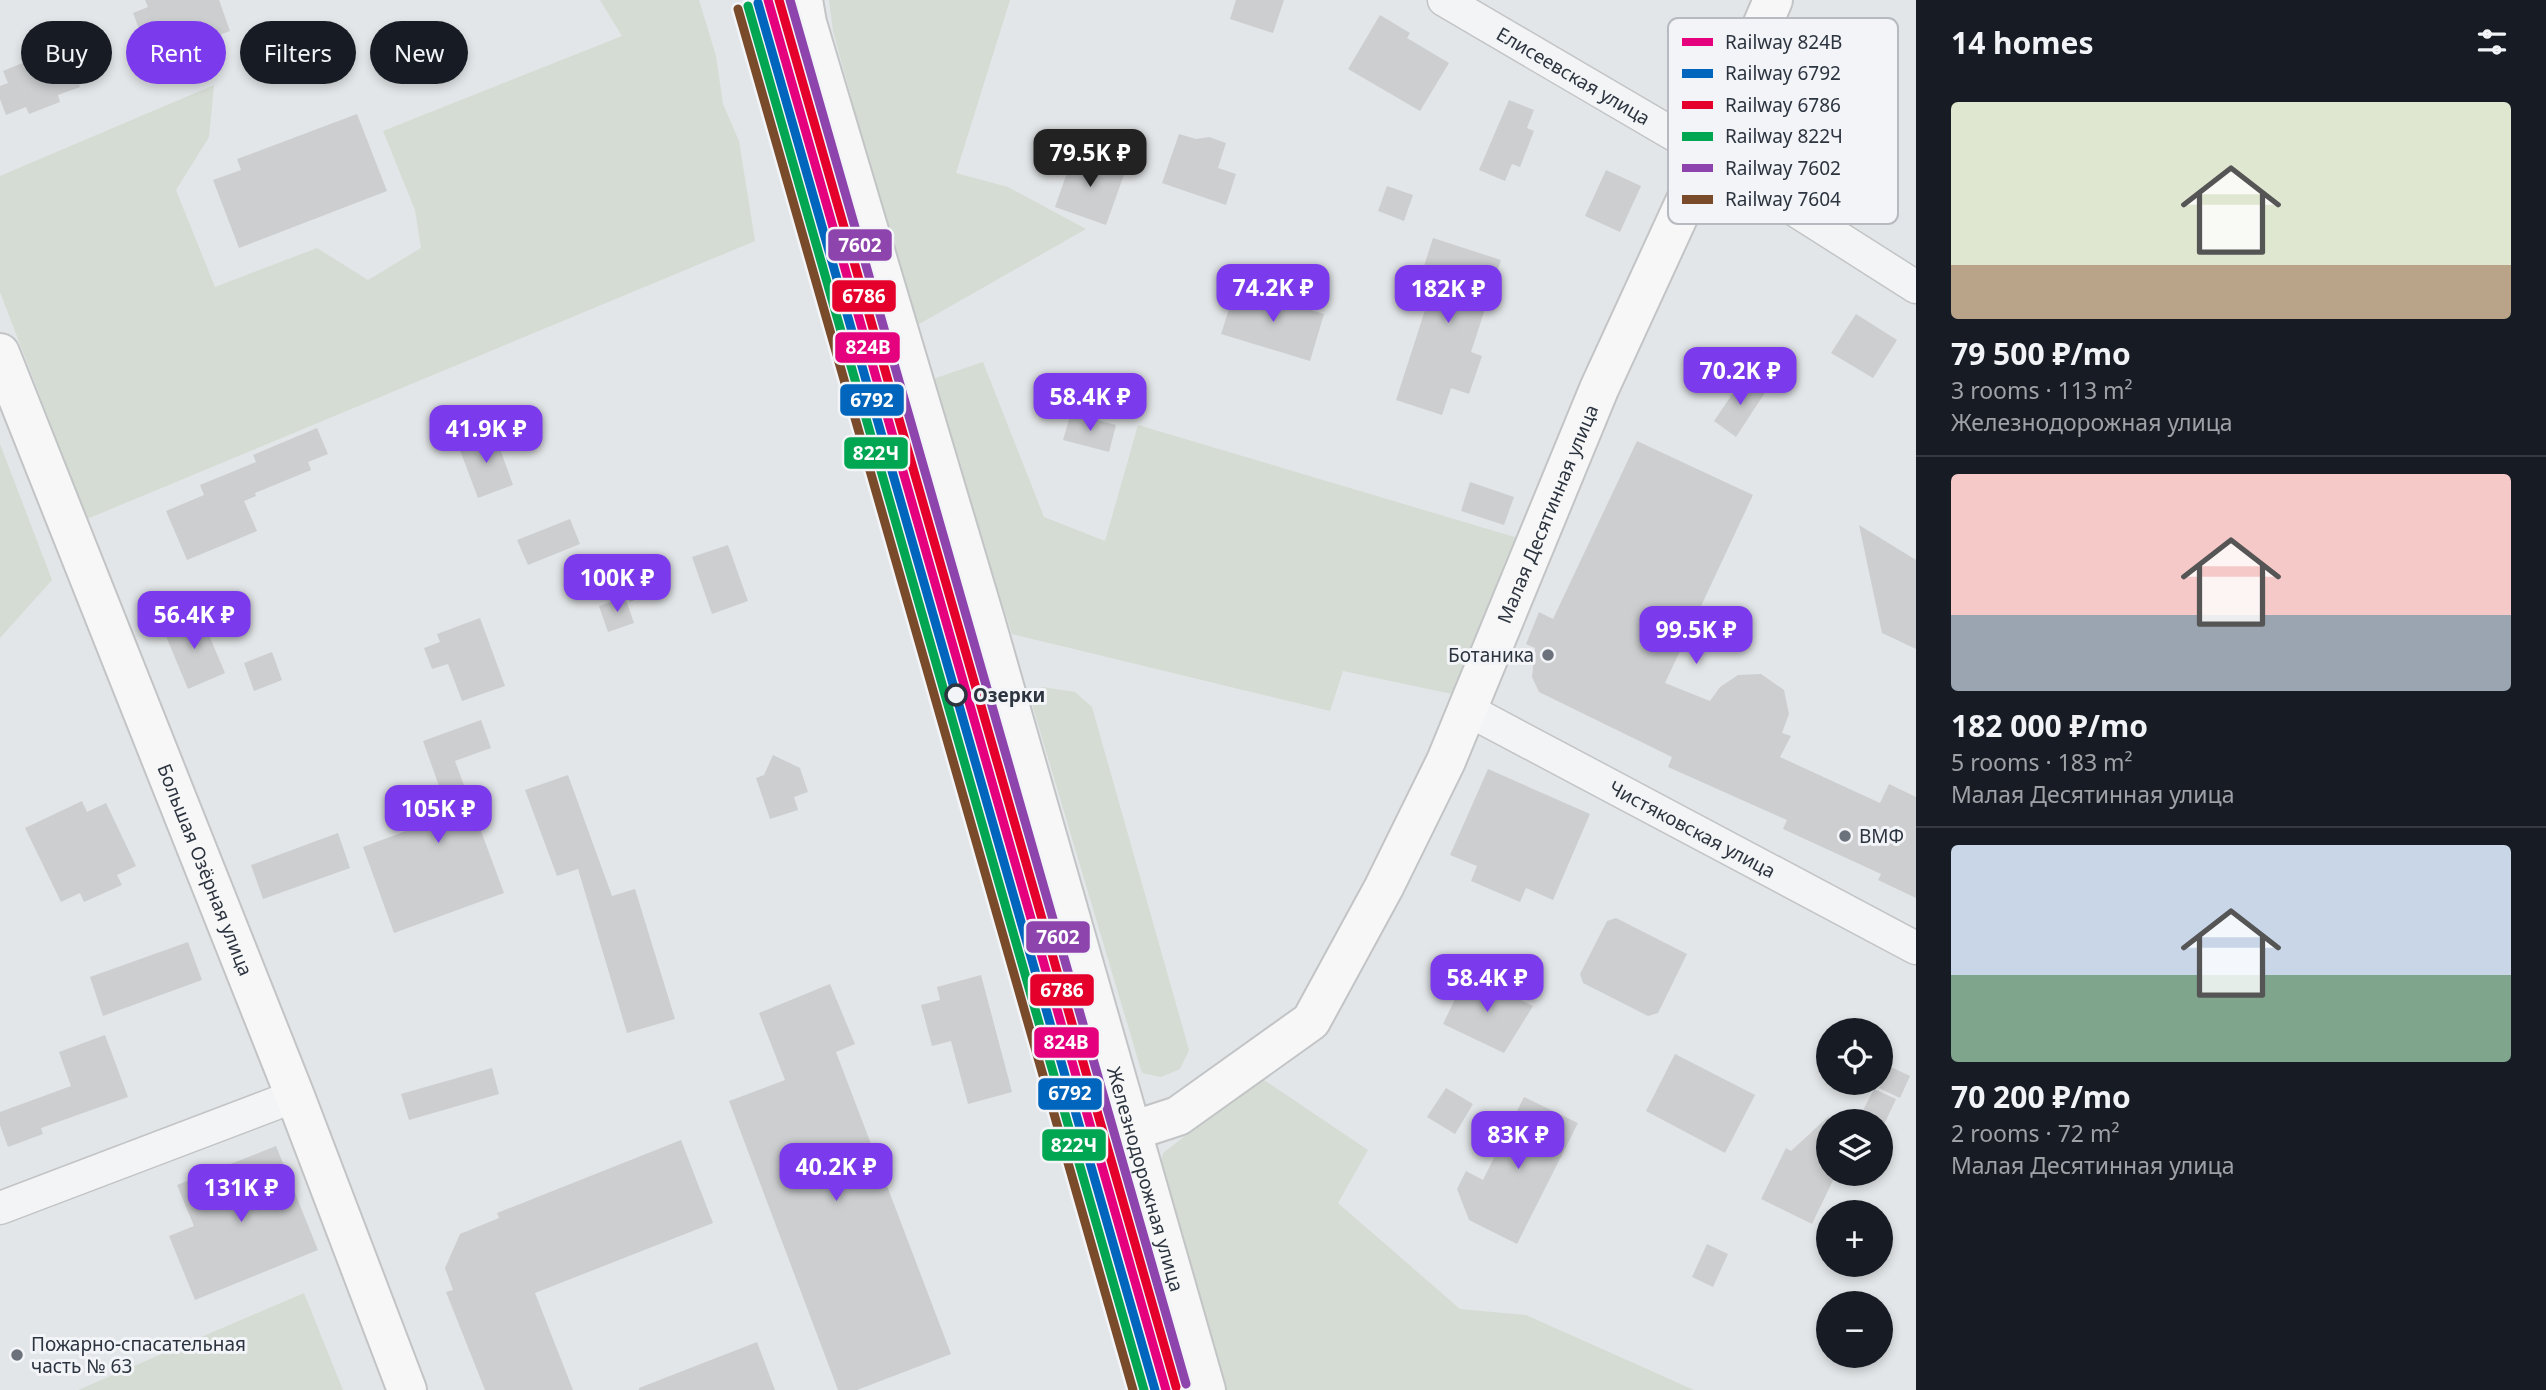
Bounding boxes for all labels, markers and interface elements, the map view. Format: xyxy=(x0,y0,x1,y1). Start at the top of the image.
legend xyxy=(1668,18,1898,224)
chip: Buy xyxy=(21,21,112,84)
chip: Rent xyxy=(126,21,226,84)
chip: Filters xyxy=(240,21,356,84)
chip: New xyxy=(370,21,468,84)
street label: Елисеевская улица xyxy=(1492,21,1655,131)
text: 14 homes xyxy=(1951,22,2094,63)
icon: filters xyxy=(2473,23,2511,61)
text: Railway 824В xyxy=(1725,29,1842,55)
text: Railway 6792 xyxy=(1725,60,1841,86)
text: Railway 6786 xyxy=(1725,92,1841,118)
text: Railway 822Ч xyxy=(1725,123,1843,149)
pin: 79.5K ₽ xyxy=(1025,130,1155,189)
text: 79.5K ₽ xyxy=(1050,136,1130,168)
icon: home xyxy=(2168,147,2294,273)
text: Railway 7602 xyxy=(1725,155,1841,181)
text: Railway 7604 xyxy=(1725,186,1841,212)
line badge: 7602 xyxy=(827,228,893,262)
text: 7602 xyxy=(838,232,882,258)
pin: 74.2K ₽ xyxy=(1208,264,1338,324)
pin: 182K ₽ xyxy=(1391,266,1505,325)
text: 74.2K ₽ xyxy=(1233,271,1313,303)
text: 182K ₽ xyxy=(1411,272,1485,304)
line badge: 6786 xyxy=(831,279,897,313)
text: 6786 xyxy=(842,283,886,309)
line badge: 824В xyxy=(834,331,901,364)
text: 79 500 ₽/mo xyxy=(1951,333,2131,374)
text: 824В xyxy=(845,334,891,360)
pin: 70.2K ₽ xyxy=(1675,348,1805,407)
text: 70.2K ₽ xyxy=(1700,354,1780,386)
pin: 58.4K ₽ xyxy=(1025,374,1155,433)
text: 3 rooms · 113 m² xyxy=(1951,374,2133,406)
text: 58.4K ₽ xyxy=(1050,380,1130,412)
line badge: 6792 xyxy=(839,383,905,417)
text: 6792 xyxy=(850,387,894,413)
street label: Малая Десятинная улица xyxy=(1491,401,1604,627)
pin: 41.9K ₽ xyxy=(421,406,551,465)
text: Железнодорожная улица xyxy=(1951,406,2233,438)
text: 41.9K ₽ xyxy=(446,412,526,444)
line badge: 822Ч xyxy=(843,436,909,470)
text: 822Ч xyxy=(853,440,899,466)
icon: home xyxy=(2168,519,2294,645)
pin: 100K ₽ xyxy=(560,554,674,614)
text: 100K ₽ xyxy=(580,561,654,593)
pin: 56.4K ₽ xyxy=(129,592,259,651)
text: 56.4K ₽ xyxy=(154,598,234,630)
pin: 99.5K ₽ xyxy=(1631,606,1761,666)
text: 99.5K ₽ xyxy=(1656,613,1736,645)
place label: Ботаника xyxy=(1448,642,1534,668)
marker: Ботаника xyxy=(1540,647,1556,663)
place label: Озерки xyxy=(973,682,1045,708)
marker: Озерки xyxy=(945,684,967,706)
text: 182 000 ₽/mo xyxy=(1951,705,2148,746)
text: 5 rooms · 183 m² xyxy=(1951,746,2133,778)
street label: Большая Озёрная улица xyxy=(151,760,259,980)
street label: Чистяковская улица xyxy=(1605,774,1780,884)
text: Малая Десятинная улица xyxy=(1951,778,2234,810)
pin: 105K ₽ xyxy=(381,786,495,845)
text: 105K ₽ xyxy=(401,792,475,824)
place label: ВМФ xyxy=(1859,823,1904,849)
marker: ВМФ xyxy=(1837,828,1853,844)
icon: home xyxy=(2168,890,2294,1016)
line badge: 7602 xyxy=(1025,920,1091,954)
text: 7602 xyxy=(1036,924,1080,950)
pin: 58.4K ₽ xyxy=(1422,954,1552,1014)
text: 58.4K ₽ xyxy=(1447,961,1527,993)
line badge: 6786 xyxy=(1029,973,1095,1007)
text: 6786 xyxy=(1040,977,1084,1003)
map controls xyxy=(1816,1018,1893,1368)
button: locate xyxy=(1816,1018,1893,1095)
line badge: 824В xyxy=(1033,1026,1100,1059)
text: 824В xyxy=(1043,1029,1089,1055)
street label: Железнодорожная улица xyxy=(1101,1064,1190,1295)
text: 70 200 ₽/mo xyxy=(1951,1076,2131,1117)
line badge: 6792 xyxy=(1037,1077,1103,1111)
text: 6792 xyxy=(1048,1080,1092,1106)
button: layers xyxy=(1816,1109,1893,1186)
pin: 83K ₽ xyxy=(1469,1112,1567,1171)
text: 2 rooms · 72 m² xyxy=(1951,1117,2120,1149)
text: 83K ₽ xyxy=(1487,1118,1549,1150)
line badge: 822Ч xyxy=(1041,1128,1107,1162)
text: 822Ч xyxy=(1051,1132,1097,1158)
pin: 40.2K ₽ xyxy=(771,1144,901,1203)
text: Малая Десятинная улица xyxy=(1951,1149,2234,1181)
text: 40.2K ₽ xyxy=(796,1150,876,1182)
pin: 131K ₽ xyxy=(184,1164,298,1224)
text: 131K ₽ xyxy=(204,1171,278,1203)
button: + xyxy=(1816,1200,1893,1277)
button: − xyxy=(1816,1291,1893,1368)
place label: Пожарно-спасательная часть № 63 xyxy=(31,1331,246,1379)
marker: Пожарно-спасательная часть № 63 xyxy=(9,1347,25,1363)

